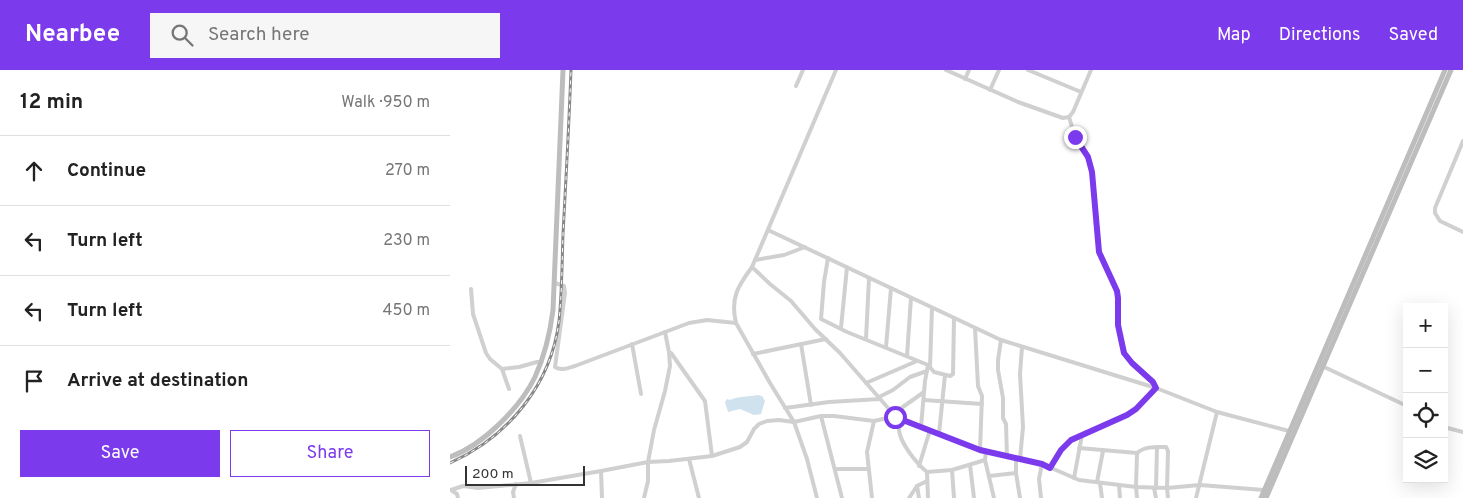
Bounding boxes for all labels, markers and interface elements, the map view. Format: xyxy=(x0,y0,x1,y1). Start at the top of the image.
search box xyxy=(150,13,500,58)
text: Nearbee xyxy=(25,20,120,50)
icon: search xyxy=(168,21,196,49)
text: Search here xyxy=(208,23,310,47)
text: Map xyxy=(1217,24,1251,47)
text: Directions xyxy=(1279,24,1361,47)
text: Saved xyxy=(1389,24,1438,47)
text: 12 min xyxy=(20,89,83,116)
text: Walk · 950 m xyxy=(341,93,430,113)
route end xyxy=(1064,126,1087,149)
icon: ahead xyxy=(20,157,48,185)
text: Continue xyxy=(67,159,146,183)
text: 270 m xyxy=(385,161,430,181)
icon: left xyxy=(20,227,48,255)
text: Turn left xyxy=(67,229,143,253)
text: 230 m xyxy=(383,231,430,251)
icon: left xyxy=(20,297,48,325)
text: Turn left xyxy=(67,299,143,323)
text: 450 m xyxy=(383,301,430,321)
map controls xyxy=(1403,303,1448,483)
button: + xyxy=(1403,303,1448,348)
button: − xyxy=(1403,348,1448,393)
icon: arrive xyxy=(20,367,48,395)
text: Arrive at destination xyxy=(67,369,248,393)
button: locate xyxy=(1403,393,1448,438)
route start xyxy=(884,406,907,429)
button: Save xyxy=(20,430,220,477)
button: Share xyxy=(230,430,430,477)
button: layers xyxy=(1403,438,1448,483)
scale bar xyxy=(465,463,585,486)
text: 200 m xyxy=(472,466,514,483)

